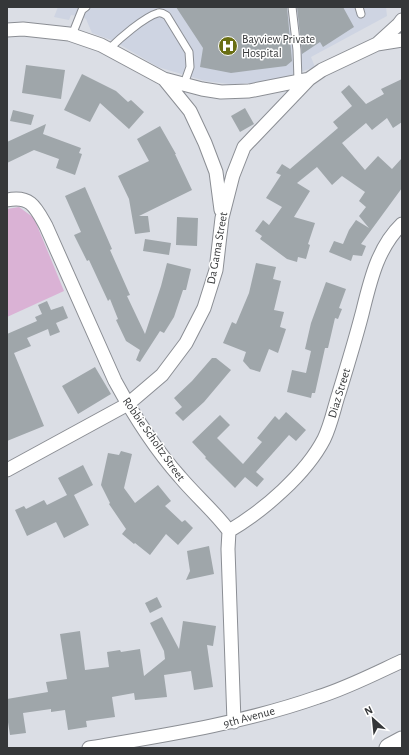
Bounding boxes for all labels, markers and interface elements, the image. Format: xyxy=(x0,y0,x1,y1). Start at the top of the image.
place label: Bayview Private Hospital xyxy=(242,33,315,59)
hospital icon: Bayview Private Hospital xyxy=(217,35,239,57)
street label: Da Gama Street xyxy=(205,211,229,285)
street label: Diaz Street xyxy=(326,367,352,419)
street label: Robbie Scholtz Street xyxy=(121,395,187,483)
north arrow xyxy=(353,699,393,739)
street label: 9th Avenue xyxy=(222,704,276,730)
text: N xyxy=(363,704,375,717)

